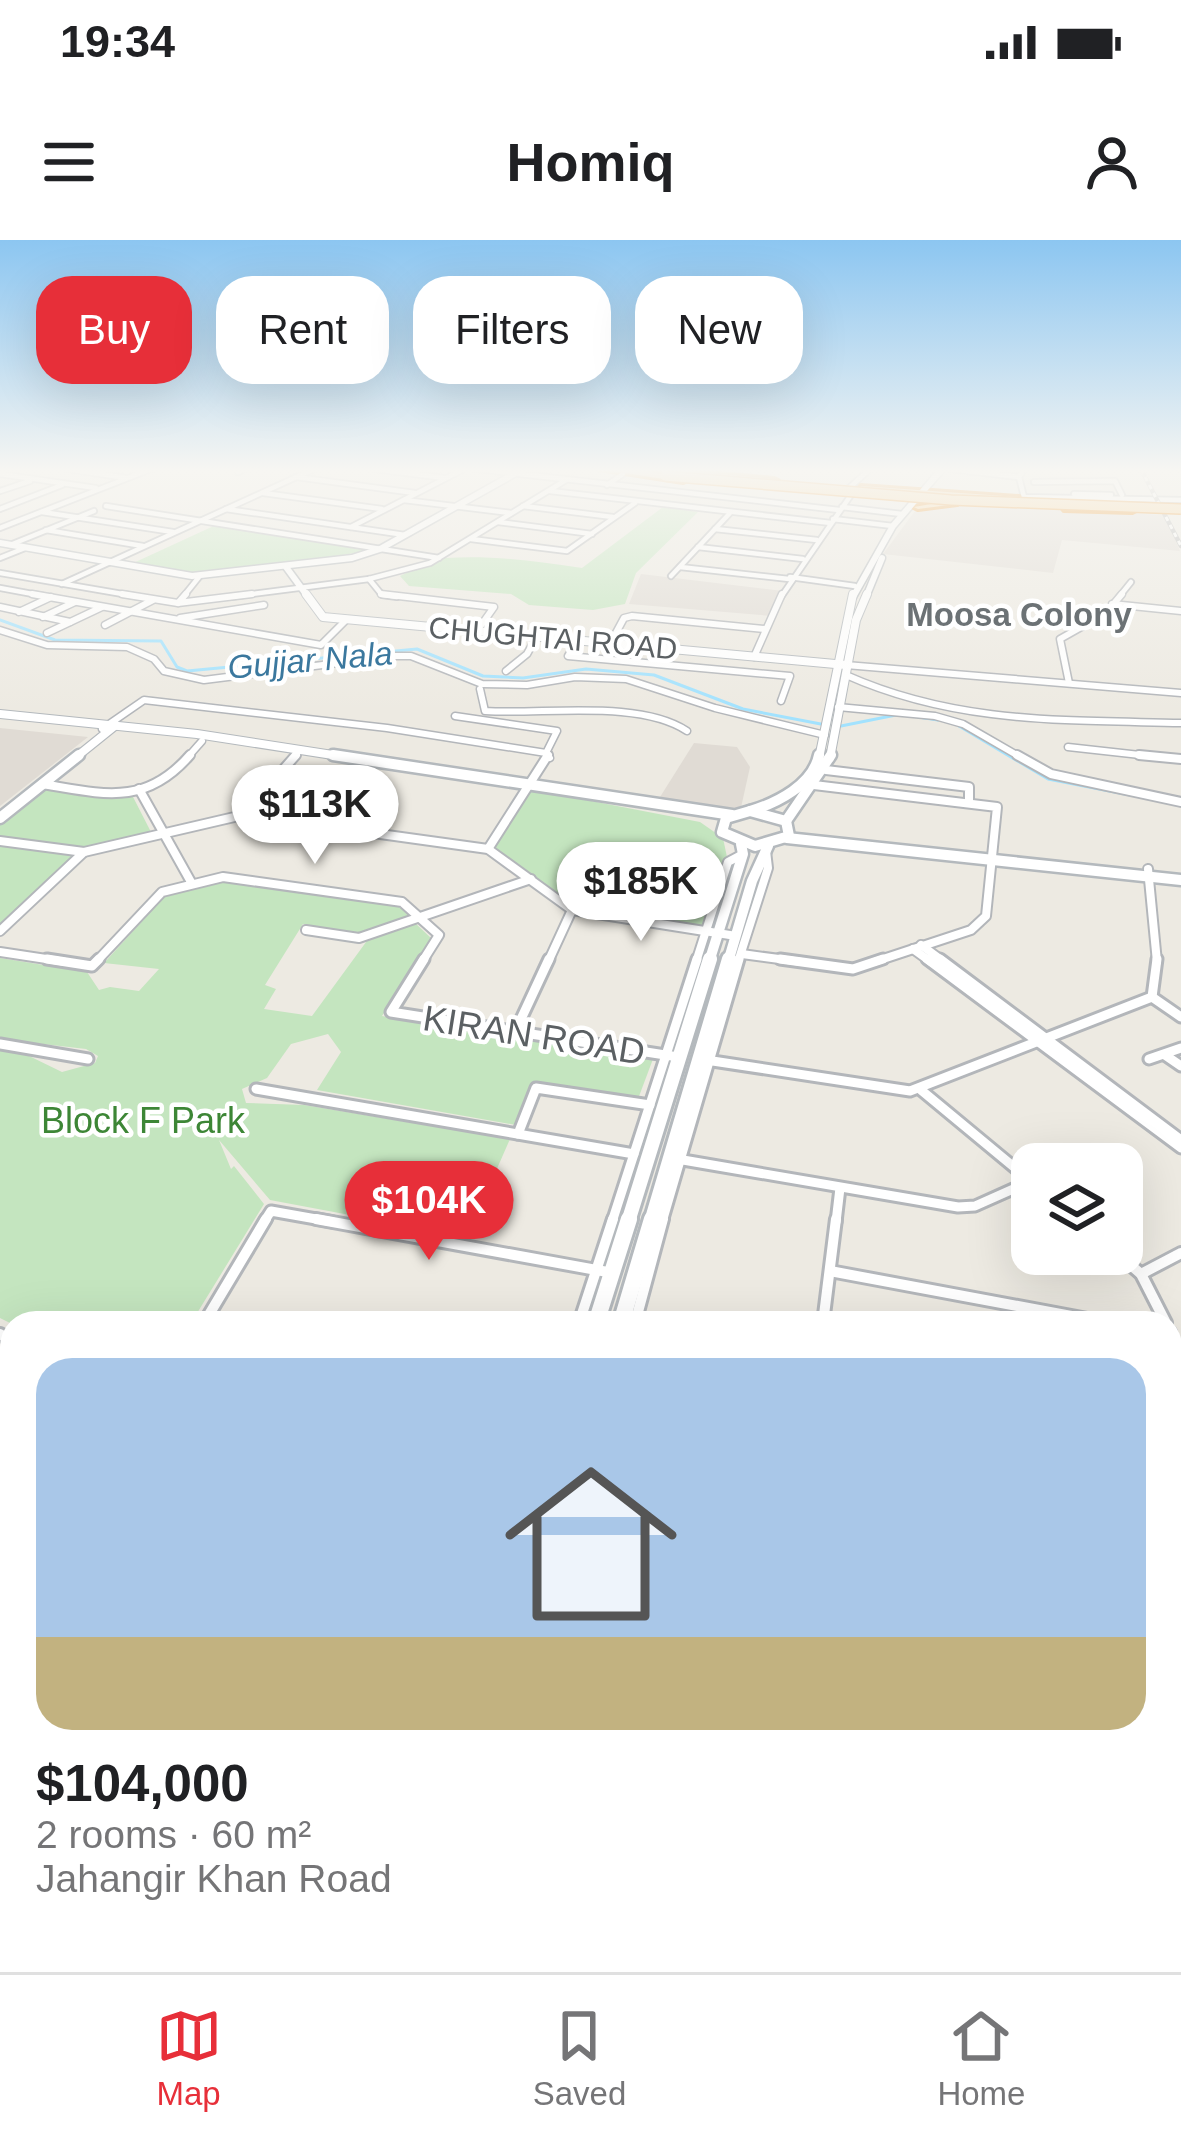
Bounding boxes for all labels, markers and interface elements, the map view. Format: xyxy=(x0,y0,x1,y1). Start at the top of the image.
text: 19:34 xyxy=(60,16,175,67)
icon: menu xyxy=(36,129,102,195)
icon: person xyxy=(1079,129,1145,195)
text: Homiq xyxy=(507,132,675,192)
chip: Buy xyxy=(36,276,192,384)
chip: Rent xyxy=(216,276,389,384)
chip: Filters xyxy=(413,276,611,384)
chip: New xyxy=(635,276,803,384)
district label: Moosa Colony xyxy=(906,596,1132,633)
street label: CHUGHTAI ROAD xyxy=(427,611,679,665)
water label: Gujjar Nala xyxy=(226,634,394,686)
pin: $113K xyxy=(231,765,399,867)
text: $113K xyxy=(259,782,371,825)
pin: $185K xyxy=(557,842,725,944)
text: $185K xyxy=(584,859,698,902)
street label: KIRAN ROAD xyxy=(420,997,648,1073)
park label: Block F Park xyxy=(41,1100,246,1141)
map controls xyxy=(1011,1143,1143,1275)
button: layers xyxy=(1011,1143,1143,1275)
pin: $104K xyxy=(345,1161,513,1263)
text: $104K xyxy=(372,1178,486,1221)
icon: home xyxy=(483,1436,699,1652)
text: $104,000 xyxy=(36,1755,249,1812)
text: 2 rooms · 60 m² xyxy=(36,1813,311,1856)
text: Jahangir Khan Road xyxy=(36,1857,392,1900)
tab: Map xyxy=(156,2003,222,2113)
tab: Saved xyxy=(533,2003,626,2113)
tab: Home xyxy=(937,2003,1025,2113)

